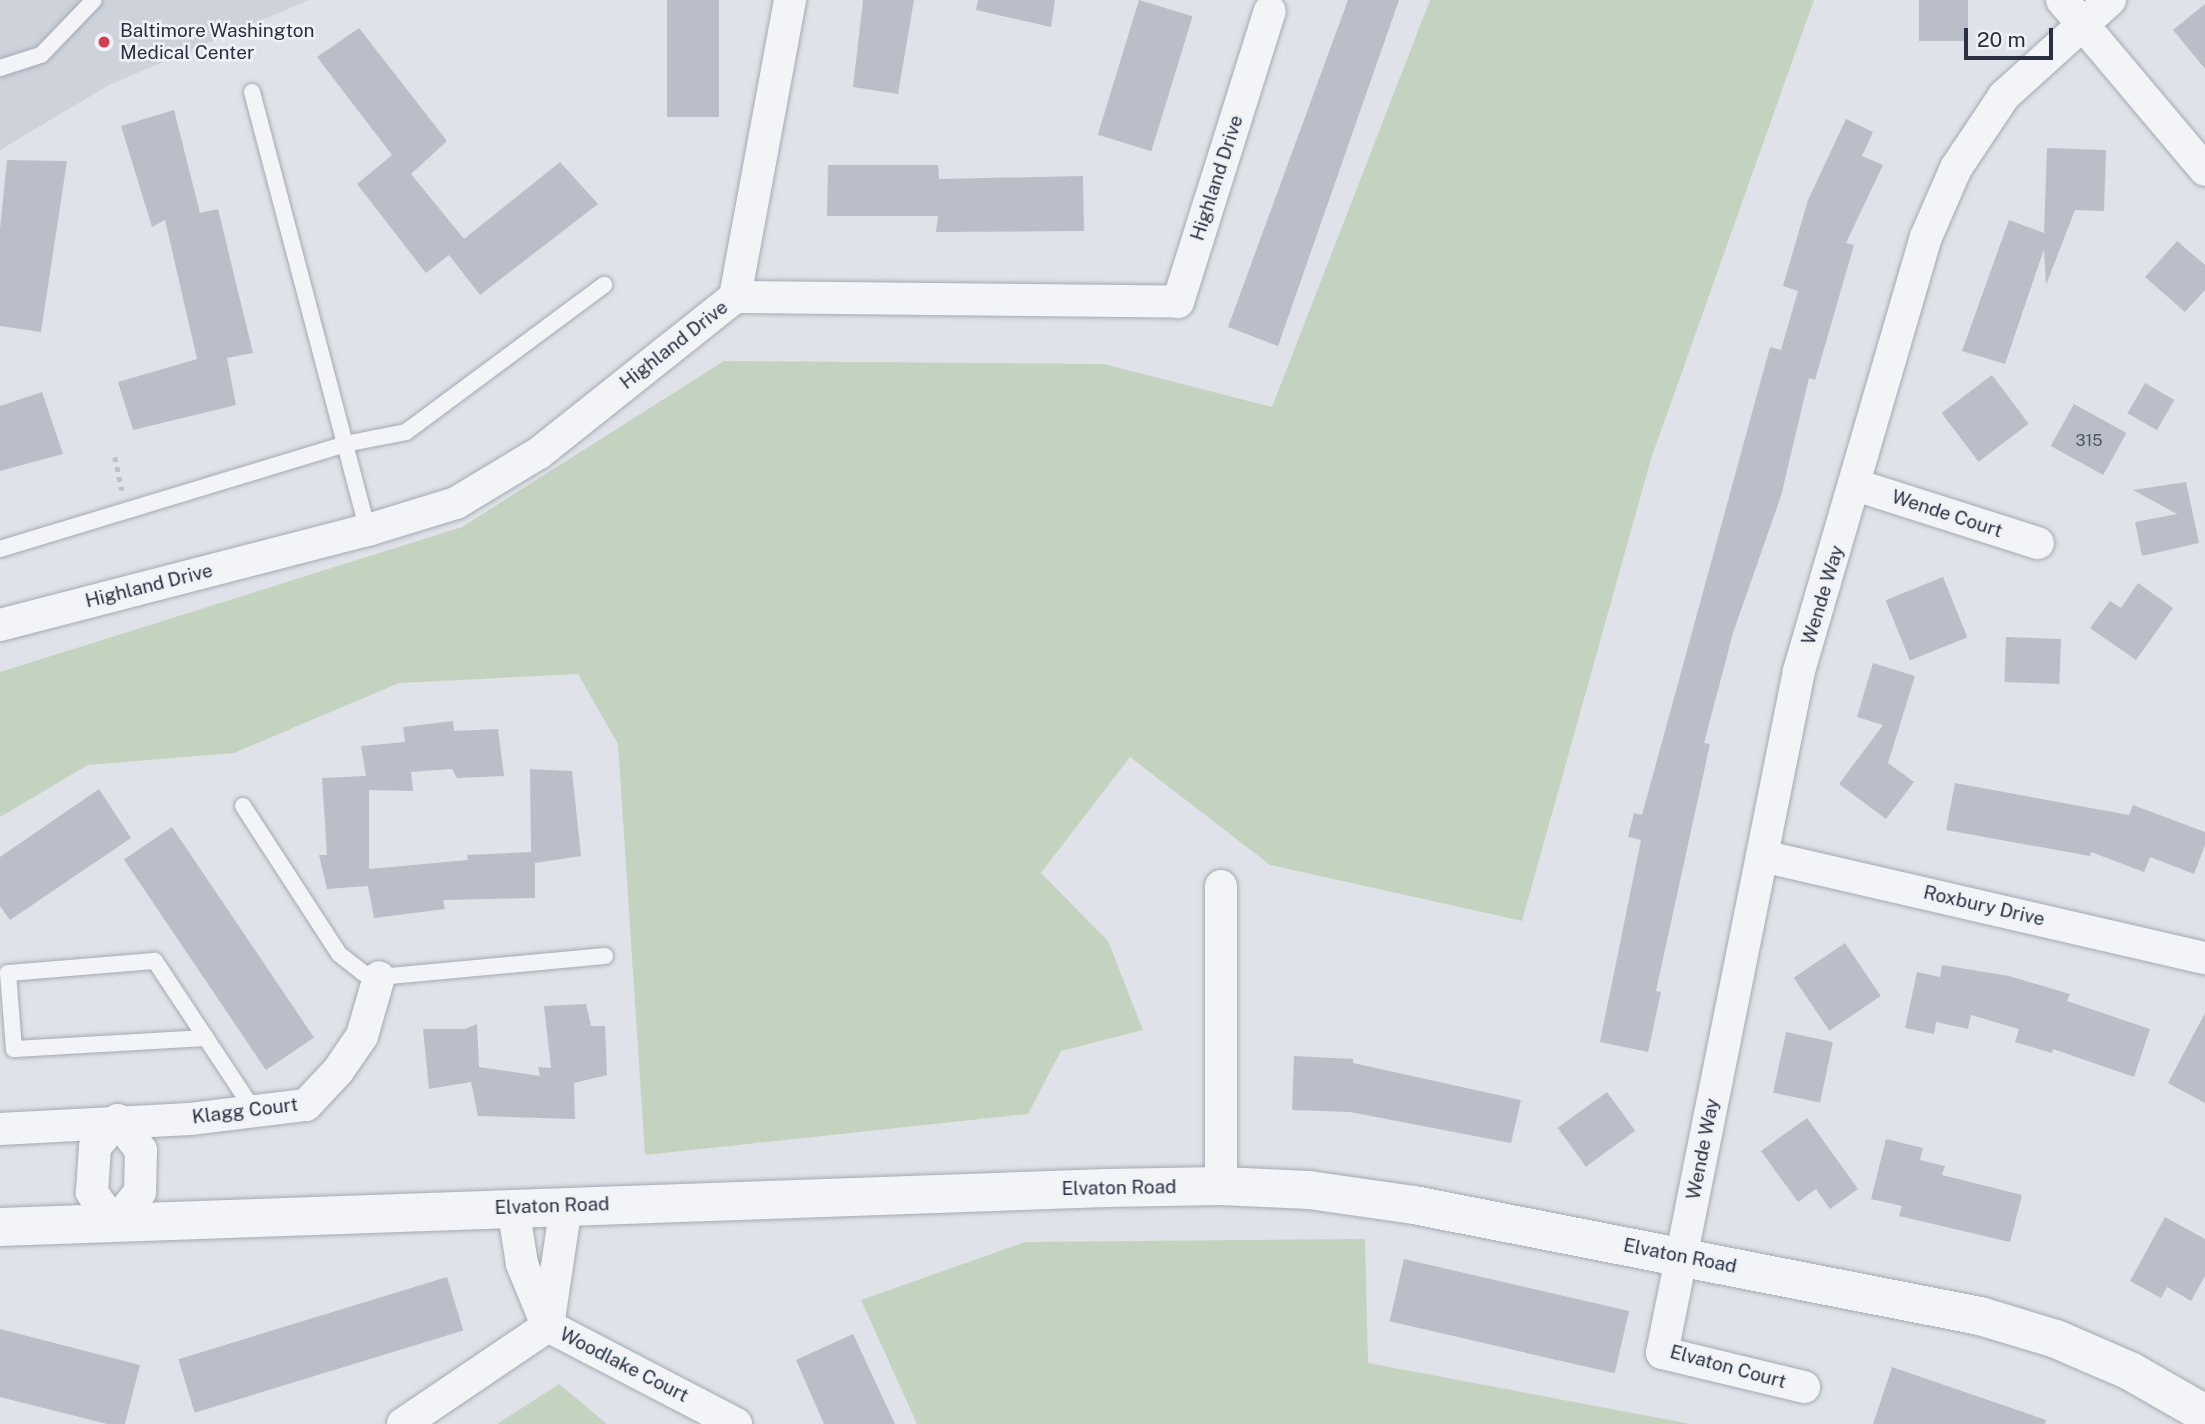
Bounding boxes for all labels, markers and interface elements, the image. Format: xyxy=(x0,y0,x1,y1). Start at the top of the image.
scale bar xyxy=(1967,14,2056,58)
place label: Baltimore Washington Medical Center xyxy=(120,20,315,64)
text: 20 m xyxy=(1977,27,2026,52)
marker: Baltimore Washington Medical Center xyxy=(94,32,114,52)
street label: Highland Drive xyxy=(1186,112,1248,244)
street label: Highland Drive xyxy=(616,296,732,394)
house number: 315 xyxy=(2076,431,2102,451)
street label: Wende Court xyxy=(1889,485,2005,543)
street label: Wende Way xyxy=(1797,542,1849,648)
street label: Highland Drive xyxy=(83,559,215,613)
street label: Roxbury Drive xyxy=(1921,881,2047,931)
street label: Klagg Court xyxy=(191,1093,299,1129)
street label: Wende Way xyxy=(1682,1096,1724,1202)
street label: Elvaton Road xyxy=(1061,1176,1177,1200)
street label: Elvaton Road xyxy=(494,1193,610,1219)
street label: Elvaton Road xyxy=(1621,1234,1739,1278)
street label: Woodlake Court xyxy=(556,1323,692,1407)
street label: Elvaton Court xyxy=(1667,1341,1789,1393)

